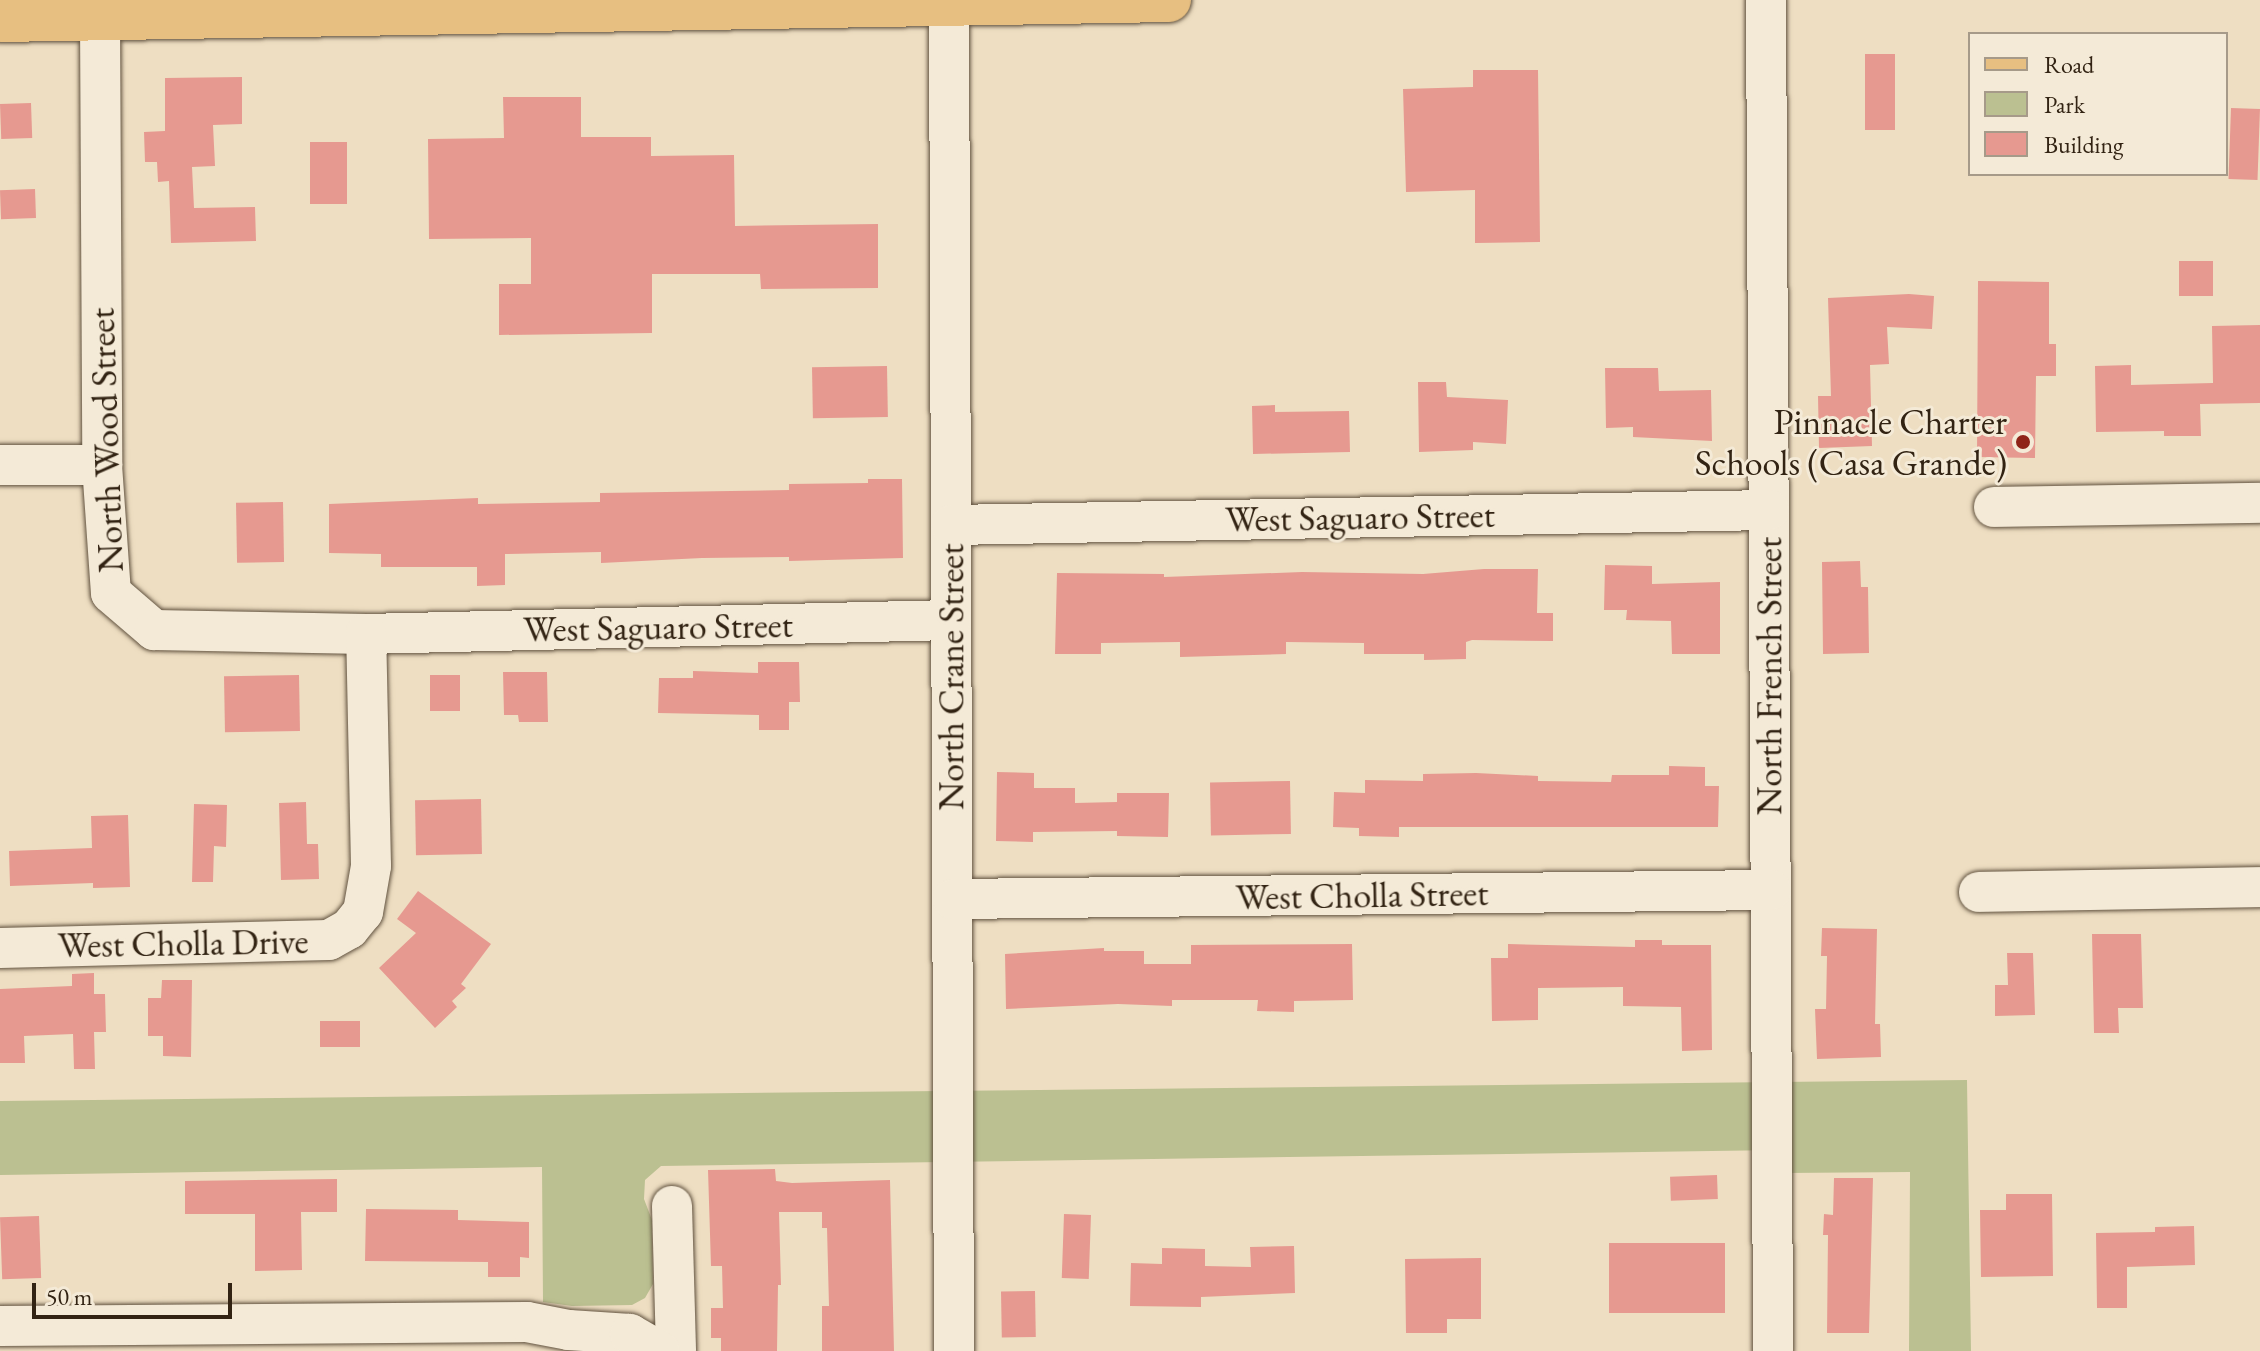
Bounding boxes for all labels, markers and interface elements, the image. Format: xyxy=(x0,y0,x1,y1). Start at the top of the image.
legend xyxy=(1968,32,2228,176)
text: Road xyxy=(2044,49,2094,80)
text: Park xyxy=(2044,89,2085,120)
text: Building xyxy=(2044,129,2124,160)
street label: North Wood Street xyxy=(80,307,132,573)
place label: Pinnacle Charter Schools (Casa Grande) xyxy=(1695,399,2007,484)
marker: Pinnacle Charter Schools (Casa Grande) xyxy=(2014,433,2032,451)
street label: West Saguaro Street xyxy=(1225,493,1495,541)
street label: North French Street xyxy=(1747,537,1791,815)
street label: North Crane Street xyxy=(929,544,973,810)
street label: West Saguaro Street xyxy=(523,603,793,651)
street label: West Cholla Street xyxy=(1235,871,1489,919)
street label: West Cholla Drive xyxy=(57,919,309,967)
scale bar xyxy=(36,1267,236,1317)
text: 50 m xyxy=(46,1281,93,1312)

